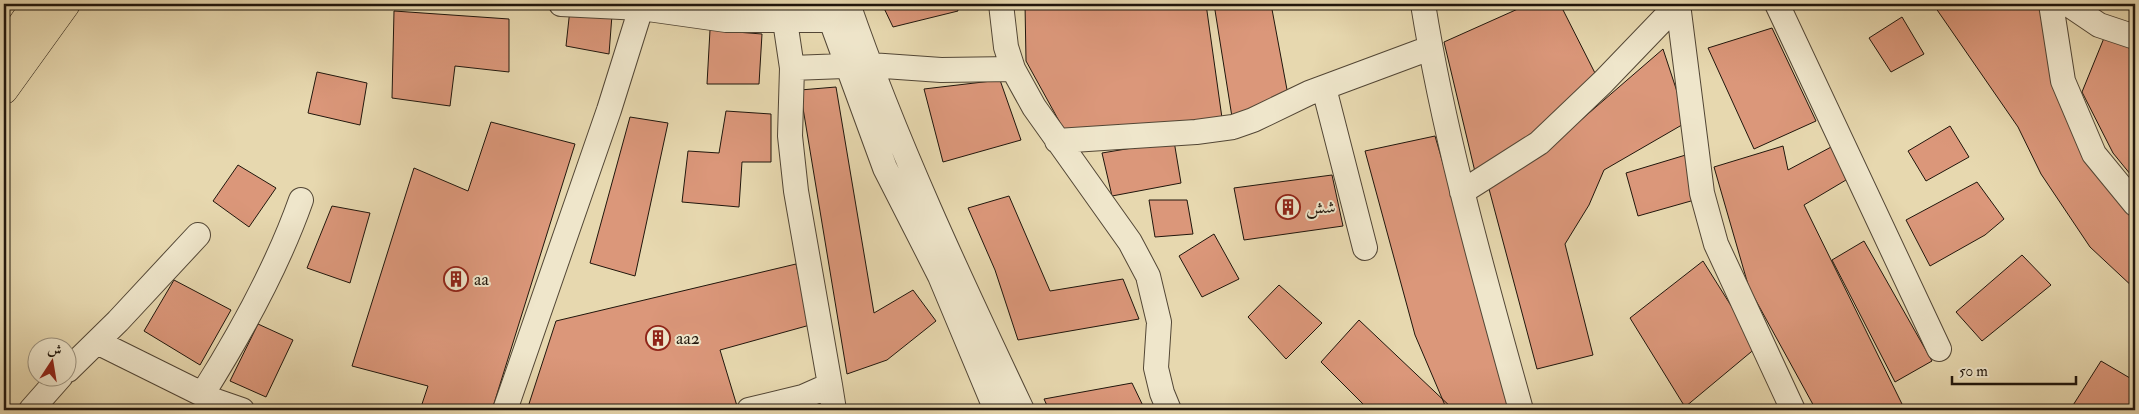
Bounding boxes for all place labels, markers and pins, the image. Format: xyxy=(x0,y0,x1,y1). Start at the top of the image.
building icon: شش xyxy=(1275,194,1301,220)
place label: شش xyxy=(1306,196,1336,219)
building icon: aa xyxy=(443,266,469,292)
place label: aa xyxy=(474,268,489,291)
building icon: aa2 xyxy=(645,325,671,351)
place label: aa2 xyxy=(676,327,700,350)

